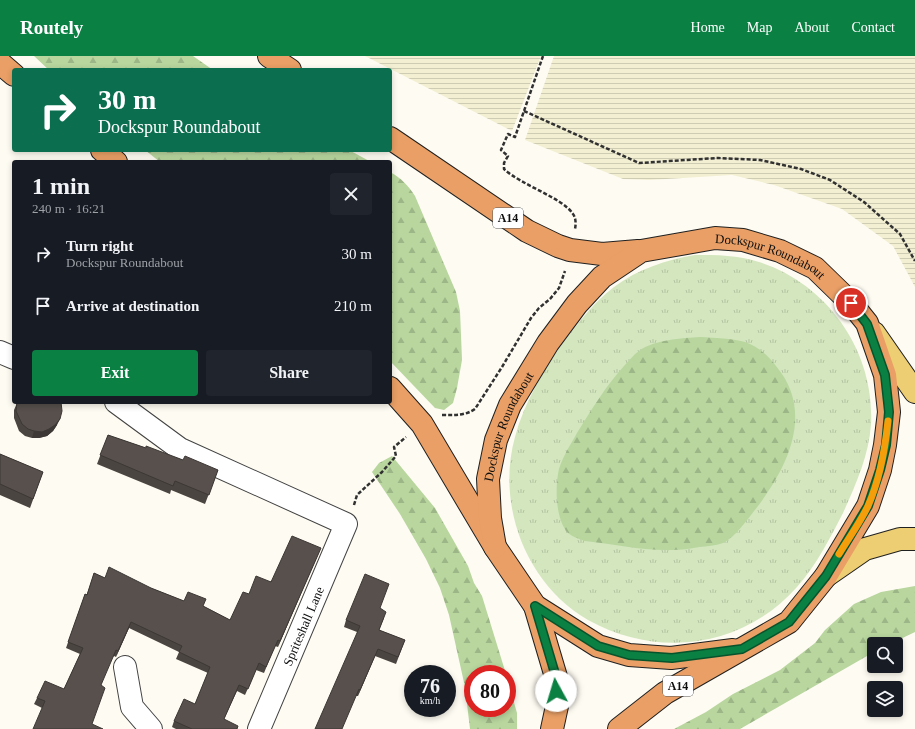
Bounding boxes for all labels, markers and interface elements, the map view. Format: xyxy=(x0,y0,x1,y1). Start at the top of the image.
text: Routely xyxy=(20,17,83,38)
text: Home xyxy=(691,20,725,35)
text: Map xyxy=(747,20,772,35)
text: About xyxy=(794,20,829,35)
text: Contact xyxy=(851,20,895,35)
icon: right xyxy=(32,84,84,136)
text: 30 m xyxy=(98,84,156,115)
text: Dockspur Roundabout xyxy=(98,117,260,137)
text: 1 min xyxy=(32,173,90,199)
button: close xyxy=(330,173,372,215)
text: 240 m · 16:21 xyxy=(32,201,105,216)
road number: A14 xyxy=(493,208,523,228)
street label: Dockspur Roundabout xyxy=(715,231,829,282)
text: Turn right xyxy=(66,238,133,254)
icon: right xyxy=(32,243,54,265)
text: 30 m xyxy=(342,246,372,262)
text: Dockspur Roundabout xyxy=(66,255,183,270)
pin xyxy=(834,286,868,320)
icon: arrive xyxy=(840,292,862,314)
icon: arrive xyxy=(32,295,54,317)
text: Arrive at destination xyxy=(66,298,199,314)
text: 210 m xyxy=(334,298,372,314)
button: Exit xyxy=(32,350,198,396)
button: Share xyxy=(206,350,372,396)
street label: Dockspur Roundabout xyxy=(481,369,537,483)
street label: Spriteshall Lane xyxy=(280,584,327,668)
map controls xyxy=(867,637,903,717)
button: search xyxy=(867,637,903,673)
speed limit sign: 80 xyxy=(464,665,516,717)
position arrow xyxy=(535,670,577,712)
text: 76 xyxy=(420,675,440,697)
road number: A14 xyxy=(663,676,693,696)
button: layers xyxy=(867,681,903,717)
text: km/h xyxy=(420,695,440,706)

